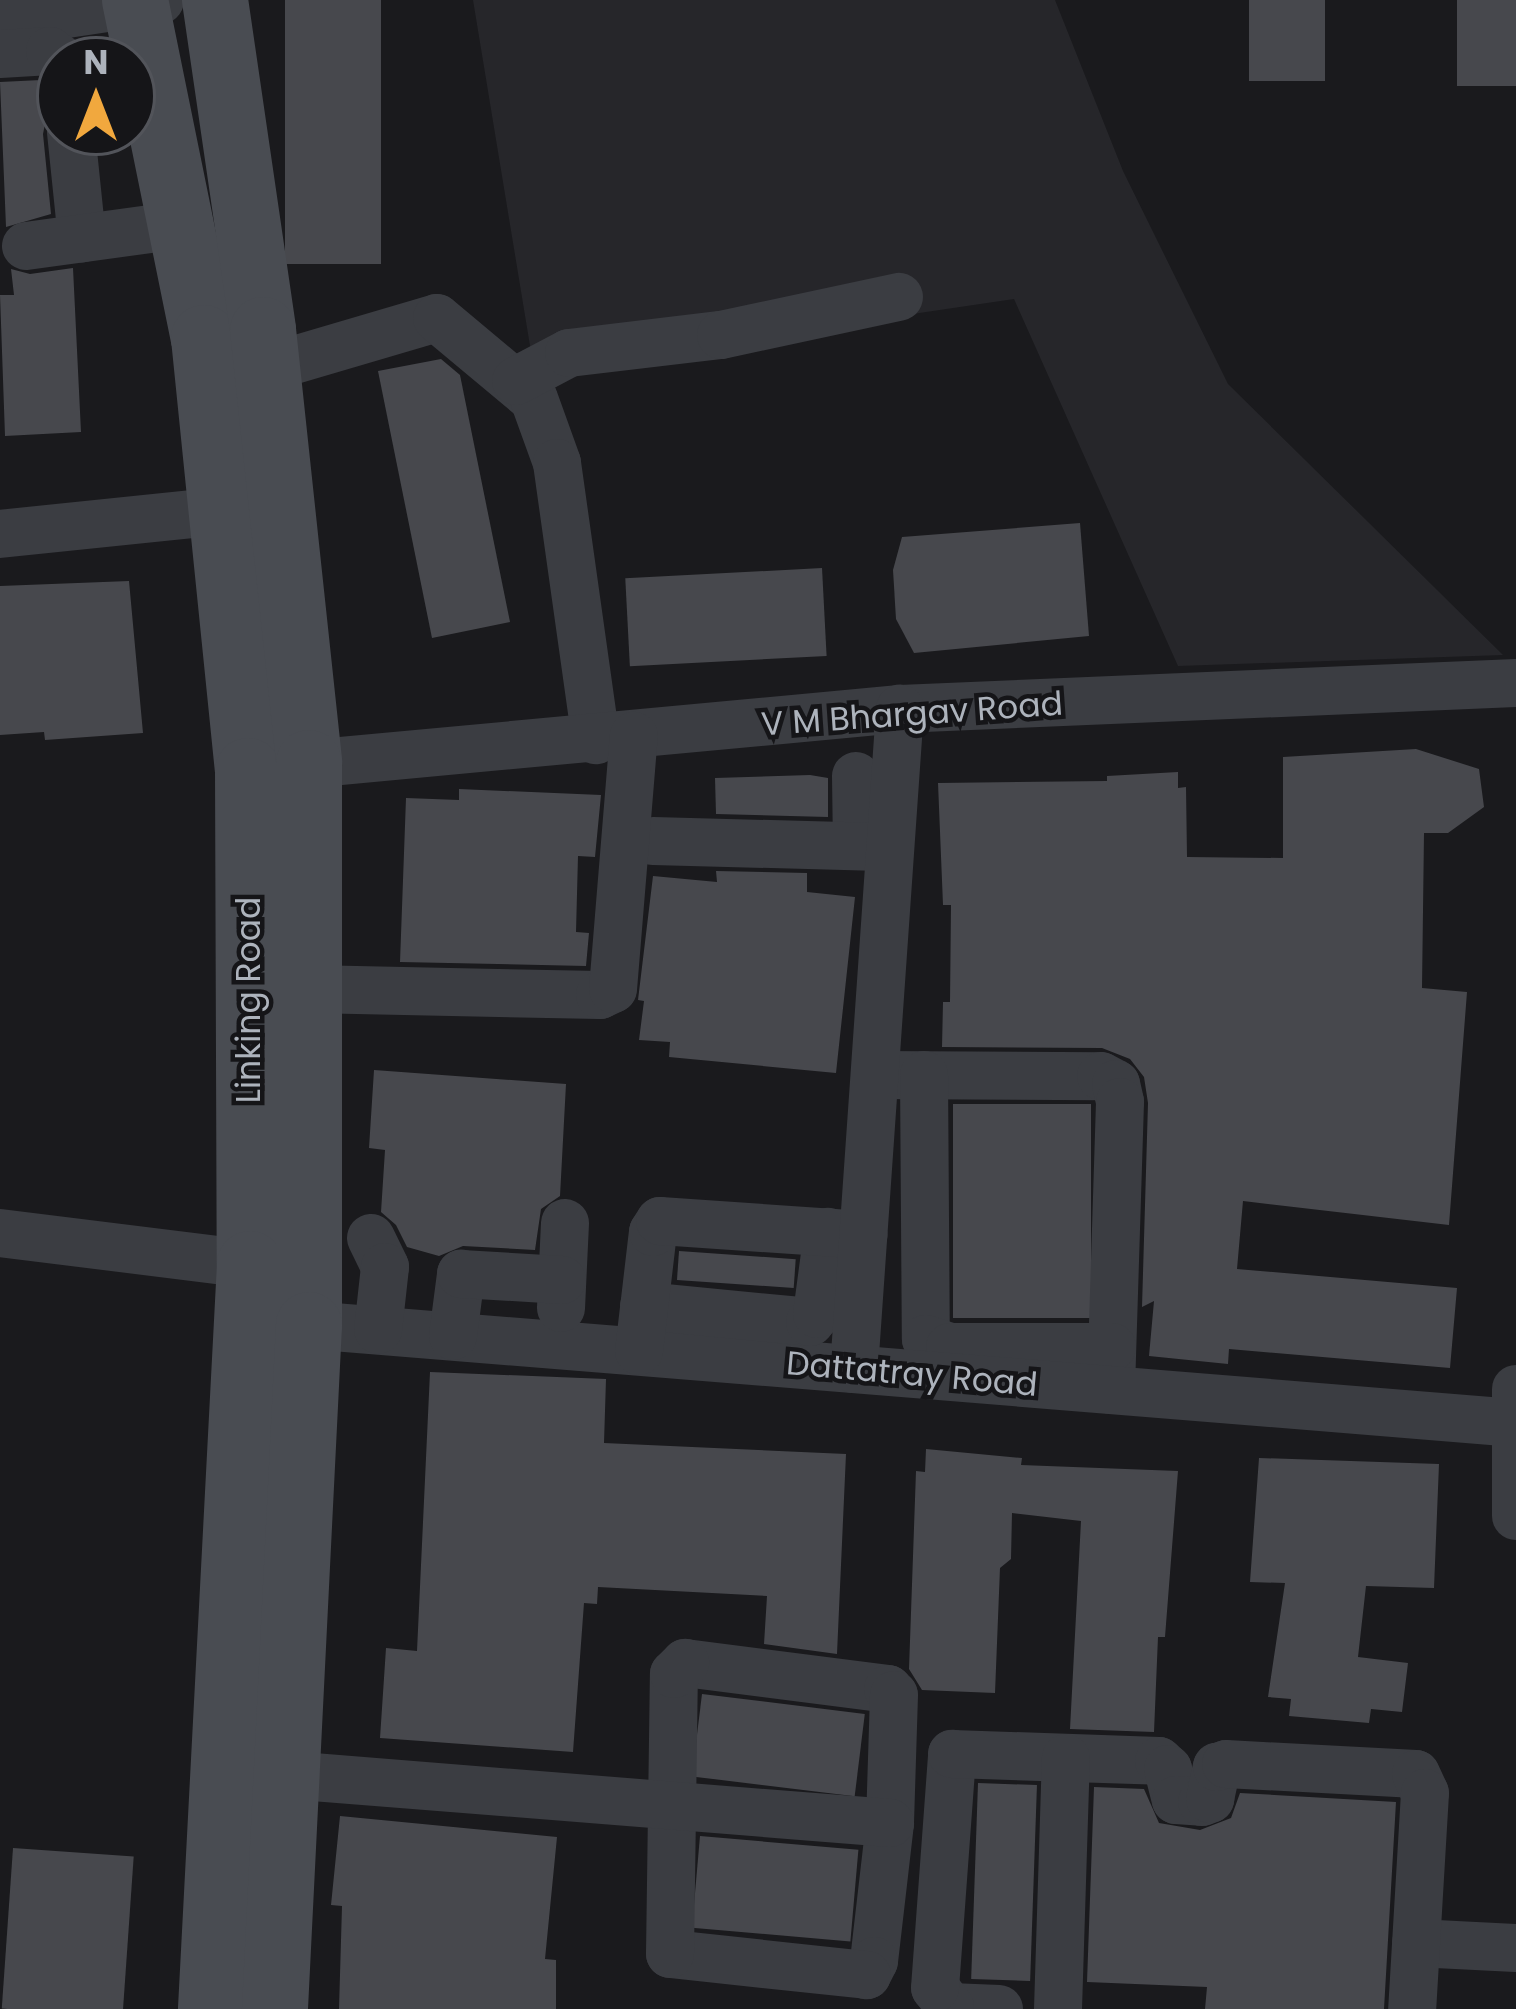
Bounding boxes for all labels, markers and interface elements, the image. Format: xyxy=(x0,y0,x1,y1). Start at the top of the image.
north arrow xyxy=(36,36,156,156)
text: N xyxy=(84,39,108,86)
street label: V M Bhargav Road xyxy=(760,684,1064,744)
street label: Linking Road xyxy=(229,897,269,1103)
street label: Dattatray Road xyxy=(785,1343,1039,1405)

